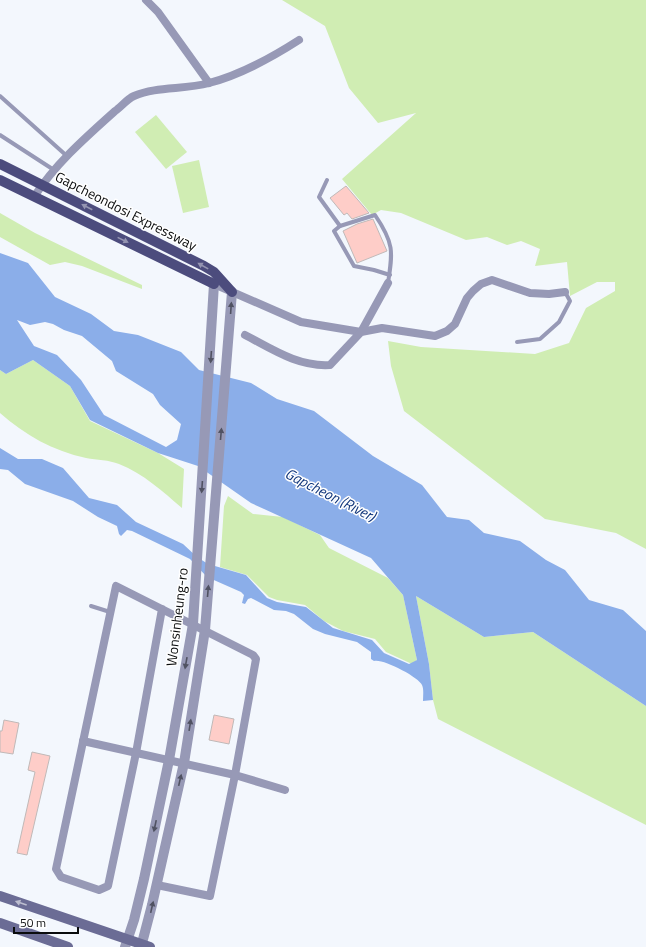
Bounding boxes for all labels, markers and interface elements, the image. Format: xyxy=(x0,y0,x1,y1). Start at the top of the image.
street label: Gapcheondosi Expressway xyxy=(52,166,201,256)
one-way arrow xyxy=(82,204,93,210)
one-way arrow xyxy=(118,237,129,243)
one-way arrow xyxy=(197,263,209,269)
one-way arrow xyxy=(227,302,234,314)
one-way arrow xyxy=(207,351,214,363)
one-way arrow xyxy=(217,428,224,440)
water label: Gapcheon (River) xyxy=(281,462,381,528)
one-way arrow xyxy=(199,481,206,493)
street label: Wonsinheung-ro xyxy=(160,567,193,667)
one-way arrow xyxy=(205,585,212,597)
one-way arrow xyxy=(183,657,189,669)
one-way arrow xyxy=(187,719,193,731)
one-way arrow xyxy=(178,774,184,786)
one-way arrow xyxy=(152,820,158,832)
one-way arrow xyxy=(14,899,26,905)
one-way arrow xyxy=(149,900,155,912)
scale bar xyxy=(14,909,78,935)
text: 50 m xyxy=(20,913,46,932)

